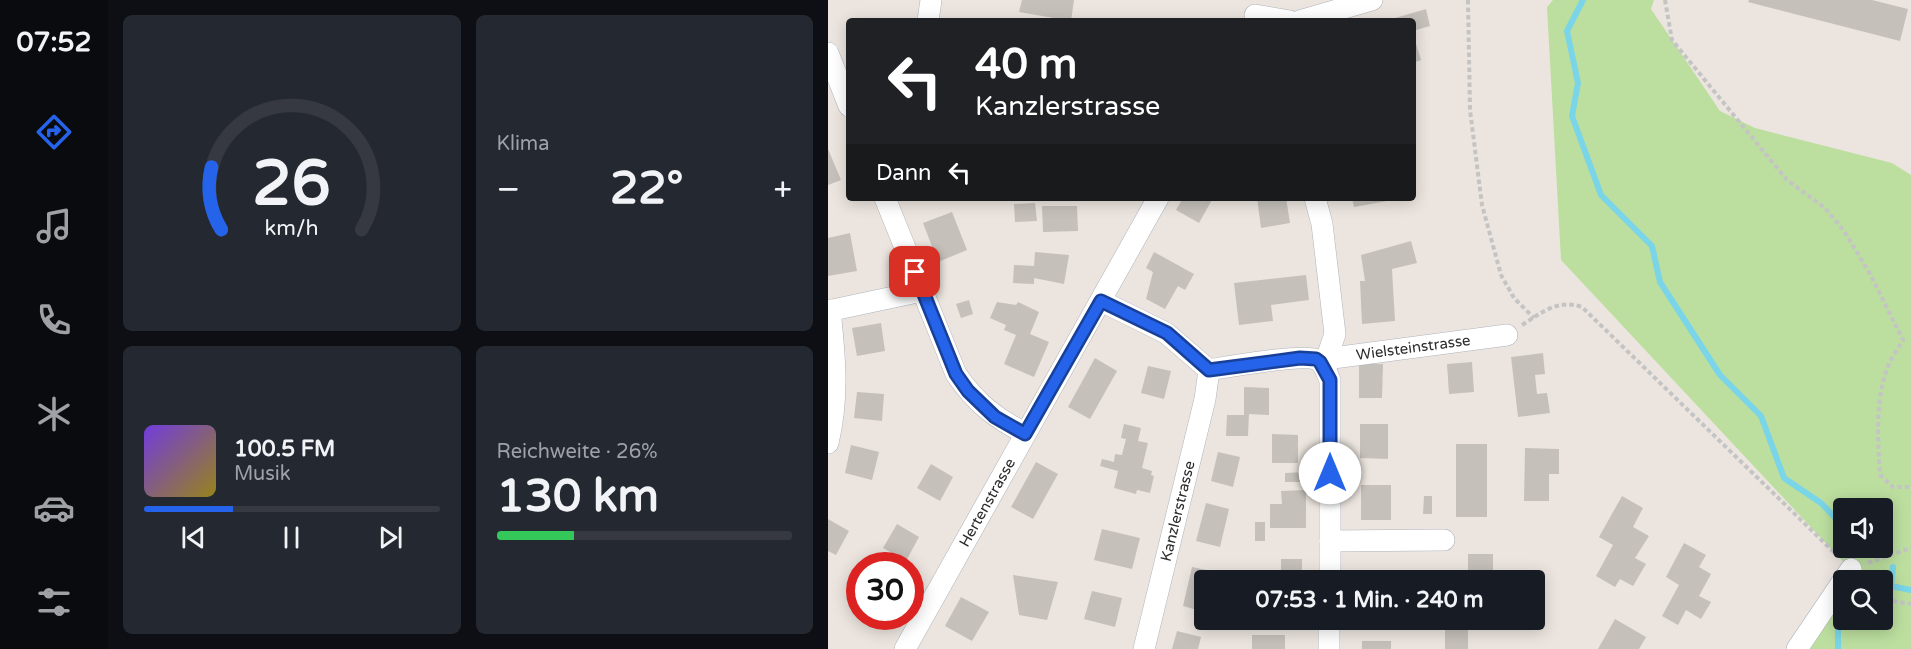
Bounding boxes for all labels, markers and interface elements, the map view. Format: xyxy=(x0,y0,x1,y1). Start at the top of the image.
text: 07:52 xyxy=(17,26,91,59)
text: 40 m xyxy=(975,39,1077,90)
icon: left xyxy=(876,42,954,120)
text: Kanzlerstrasse xyxy=(975,90,1160,123)
icon: directions xyxy=(33,111,75,153)
text: Klima xyxy=(497,132,549,156)
text: 26 xyxy=(253,147,331,222)
icon: left xyxy=(943,156,976,189)
text: Dann xyxy=(876,160,931,186)
text: 22° xyxy=(610,162,683,216)
text: − xyxy=(497,170,520,209)
text: + xyxy=(773,170,792,209)
icon: music xyxy=(33,205,75,247)
text: km/h xyxy=(265,215,319,241)
pin xyxy=(889,246,940,297)
icon: arrive xyxy=(898,255,931,288)
icon: phone xyxy=(33,299,75,341)
street label: Wielsteinstrasse xyxy=(1355,331,1472,364)
icon: climate xyxy=(33,393,75,435)
text: 100.5 FM xyxy=(234,436,335,462)
text: Reichweite · 26% xyxy=(497,440,658,464)
position arrow xyxy=(1298,441,1362,505)
street label: Hertenstrasse xyxy=(955,455,1019,550)
street label: Kanzlerstrasse xyxy=(1157,459,1199,563)
text: Musik xyxy=(234,462,291,486)
text: 130 km xyxy=(497,470,659,524)
icon: car xyxy=(33,487,75,529)
map controls xyxy=(1833,498,1893,630)
button: sound xyxy=(1833,498,1893,558)
icon: previous xyxy=(177,521,210,554)
icon: pause xyxy=(275,521,308,554)
icon: next xyxy=(374,521,407,554)
speed limit sign: 30 xyxy=(846,552,924,630)
button: search xyxy=(1833,570,1893,630)
icon: filters xyxy=(33,581,75,623)
text: 07:53 · 1 Min. · 240 m xyxy=(1256,587,1483,613)

